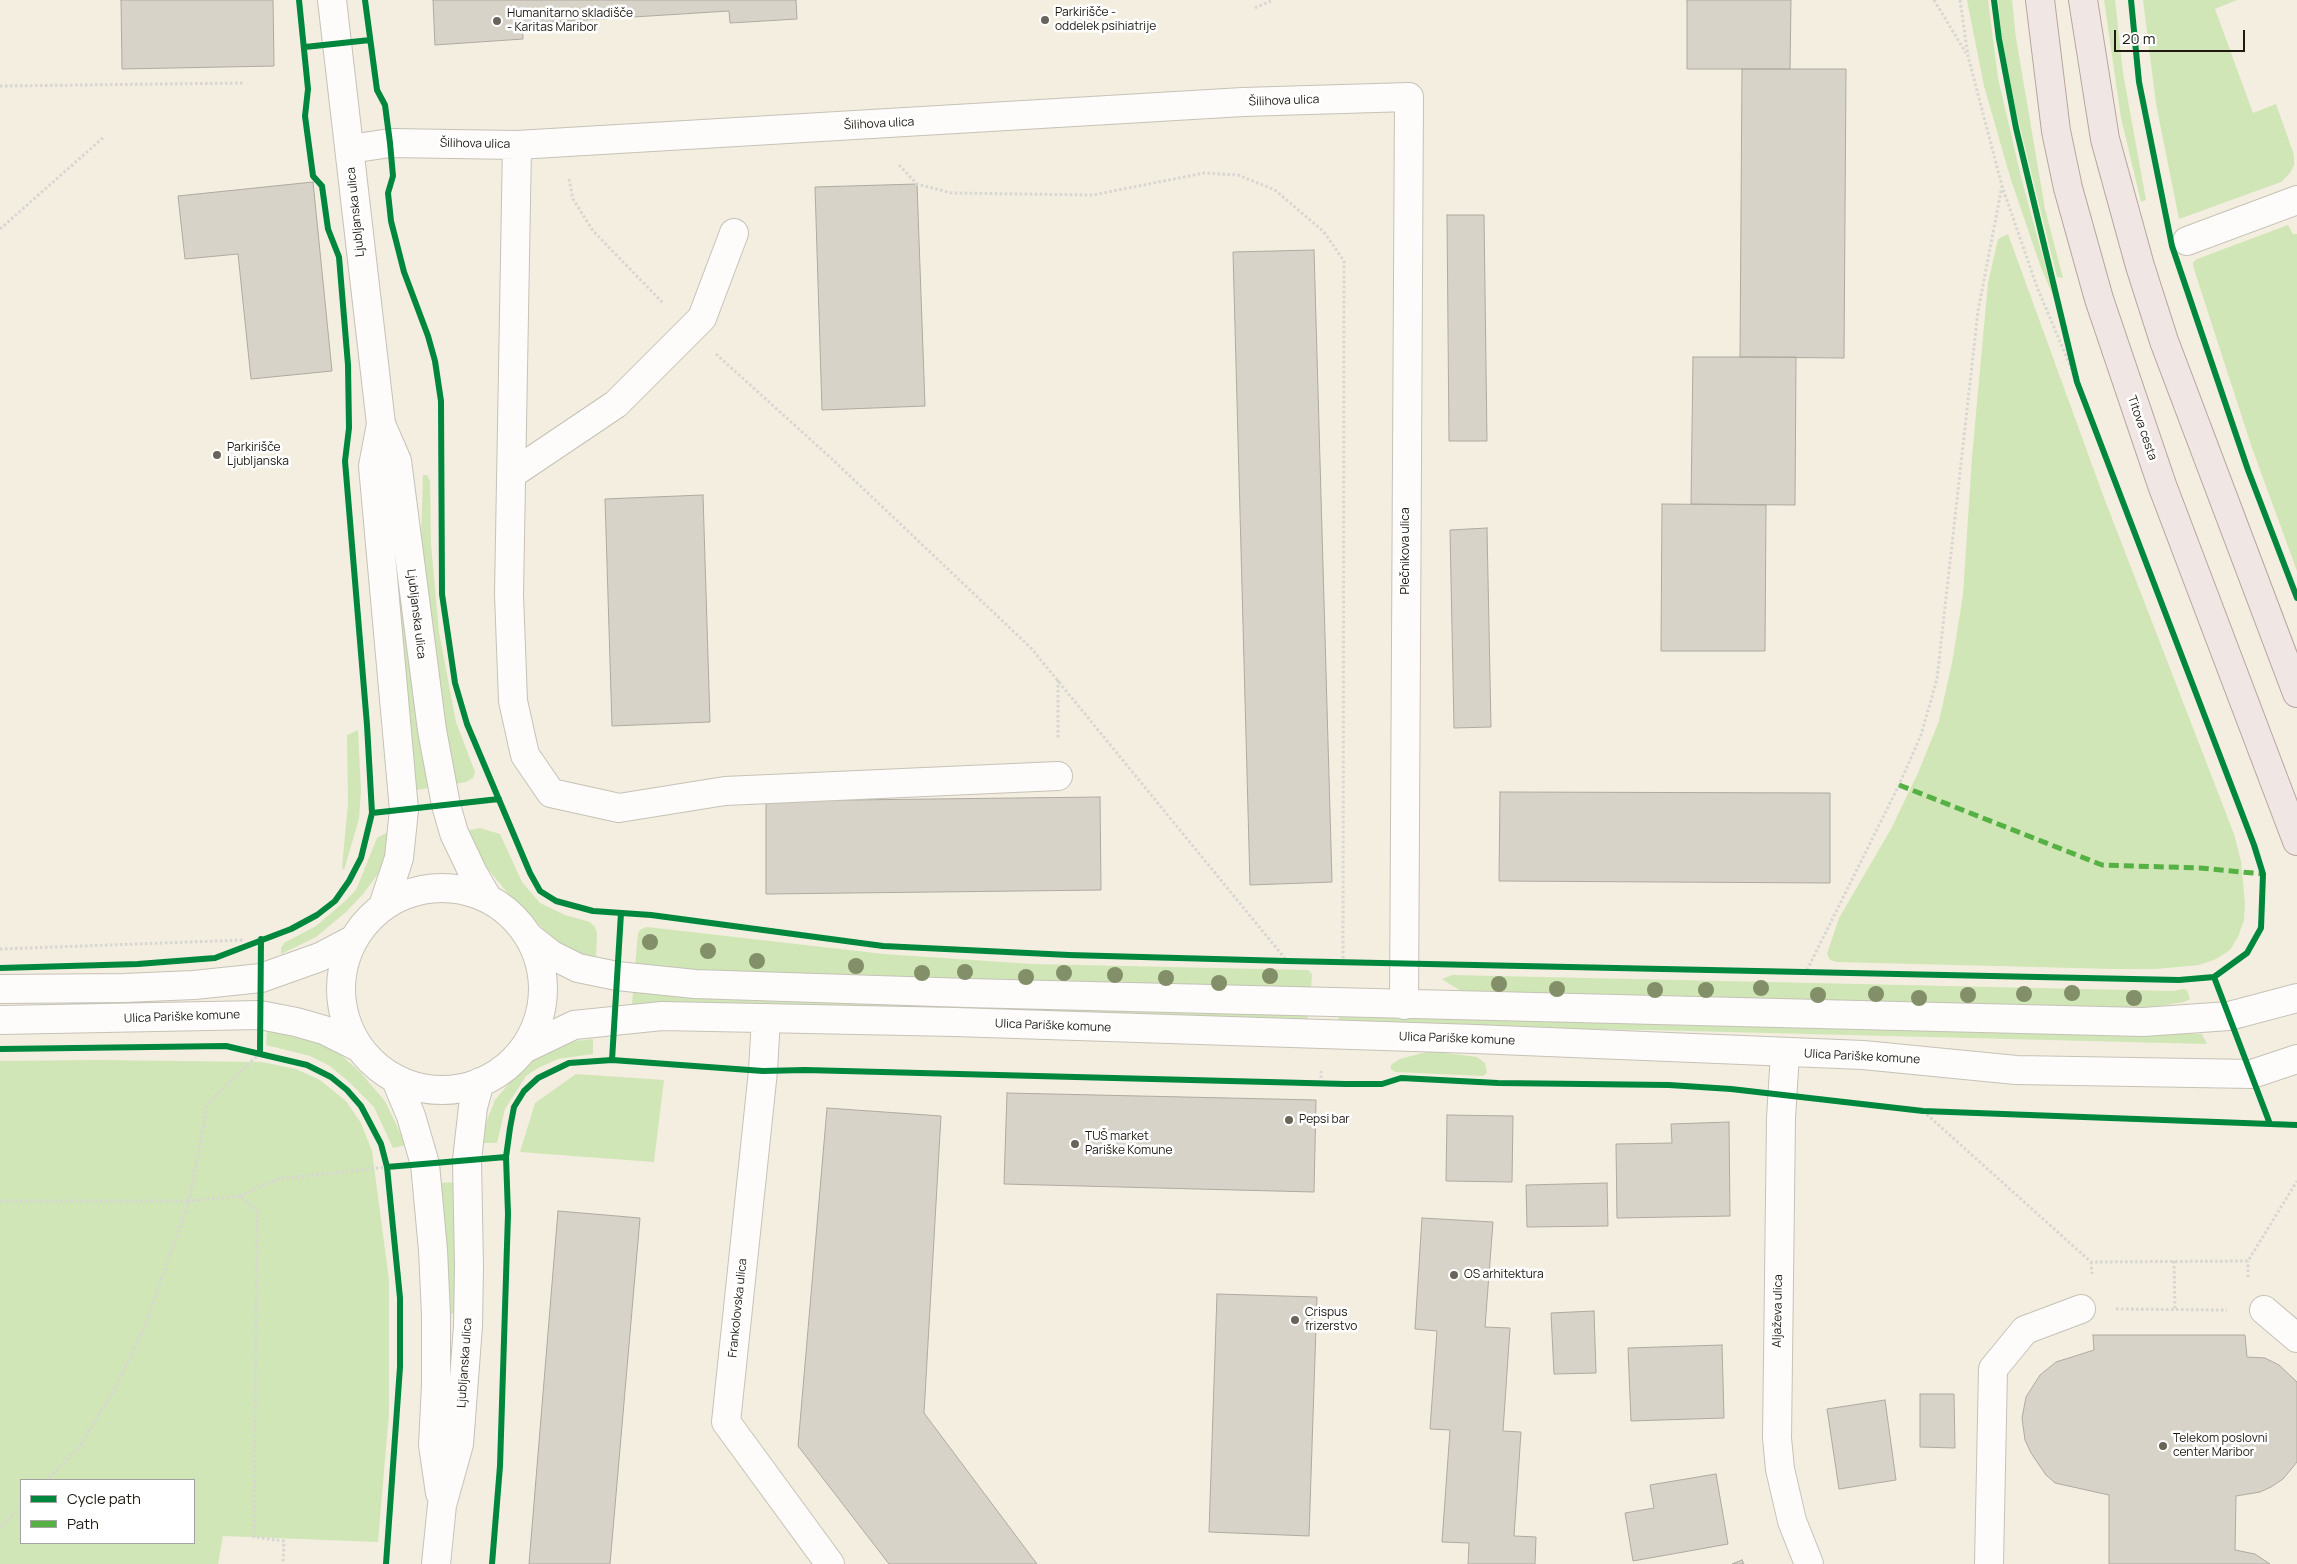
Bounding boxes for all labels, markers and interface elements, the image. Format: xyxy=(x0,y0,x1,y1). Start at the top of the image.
place label: Parkirišče - oddelek psihiatrije xyxy=(1055,6,1156,34)
place label: Humanitarno skladišče - Karitas Maribor xyxy=(507,7,633,35)
marker: Parkirišče - oddelek psihiatrije xyxy=(1039,14,1051,26)
marker: Humanitarno skladišče - Karitas Maribor xyxy=(491,15,503,27)
scale bar xyxy=(2117,20,2248,52)
text: 20 m xyxy=(2122,28,2155,49)
street label: Šilihova ulica xyxy=(1248,93,1320,109)
street label: Šilihova ulica xyxy=(843,115,915,133)
street label: Šilihova ulica xyxy=(440,136,510,152)
street label: Ljubljanska ulica xyxy=(344,166,368,258)
street label: Titova cesta xyxy=(2124,394,2160,462)
place label: Parkirišče Ljubljanska xyxy=(227,441,289,469)
marker: Parkirišče Ljubljanska xyxy=(211,449,223,461)
street label: Plečnikova ulica xyxy=(1399,507,1413,595)
street label: Ljubljanska ulica xyxy=(403,568,429,660)
street label: Ulica Pariške komune xyxy=(124,1008,240,1026)
street label: Ulica Pariške komune xyxy=(995,1017,1111,1035)
street label: Ulica Pariške komune xyxy=(1399,1030,1515,1048)
street label: Ulica Pariške komune xyxy=(1804,1047,1920,1067)
place label: Pepsi bar xyxy=(1299,1113,1350,1127)
marker: Pepsi bar xyxy=(1283,1114,1295,1126)
place label: TUŠ market Pariške Komune xyxy=(1085,1130,1172,1158)
marker: TUŠ market Pariške Komune xyxy=(1069,1138,1081,1150)
street label: Frankolovska ulica xyxy=(726,1258,750,1358)
place label: OS arhitektura xyxy=(1464,1268,1544,1282)
marker: OS arhitektura xyxy=(1448,1269,1460,1281)
street label: Aljaževa ulica xyxy=(1770,1274,1786,1348)
place label: Crispus frizerstvo xyxy=(1305,1306,1357,1334)
marker: Crispus frizerstvo xyxy=(1289,1314,1301,1326)
street label: Ljubljanska ulica xyxy=(455,1317,475,1409)
place label: Telekom poslovni center Maribor xyxy=(2173,1432,2268,1460)
marker: Telekom poslovni center Maribor xyxy=(2157,1440,2169,1452)
legend xyxy=(20,1479,195,1544)
text: Cycle path xyxy=(67,1488,141,1509)
text: Path xyxy=(67,1513,99,1534)

